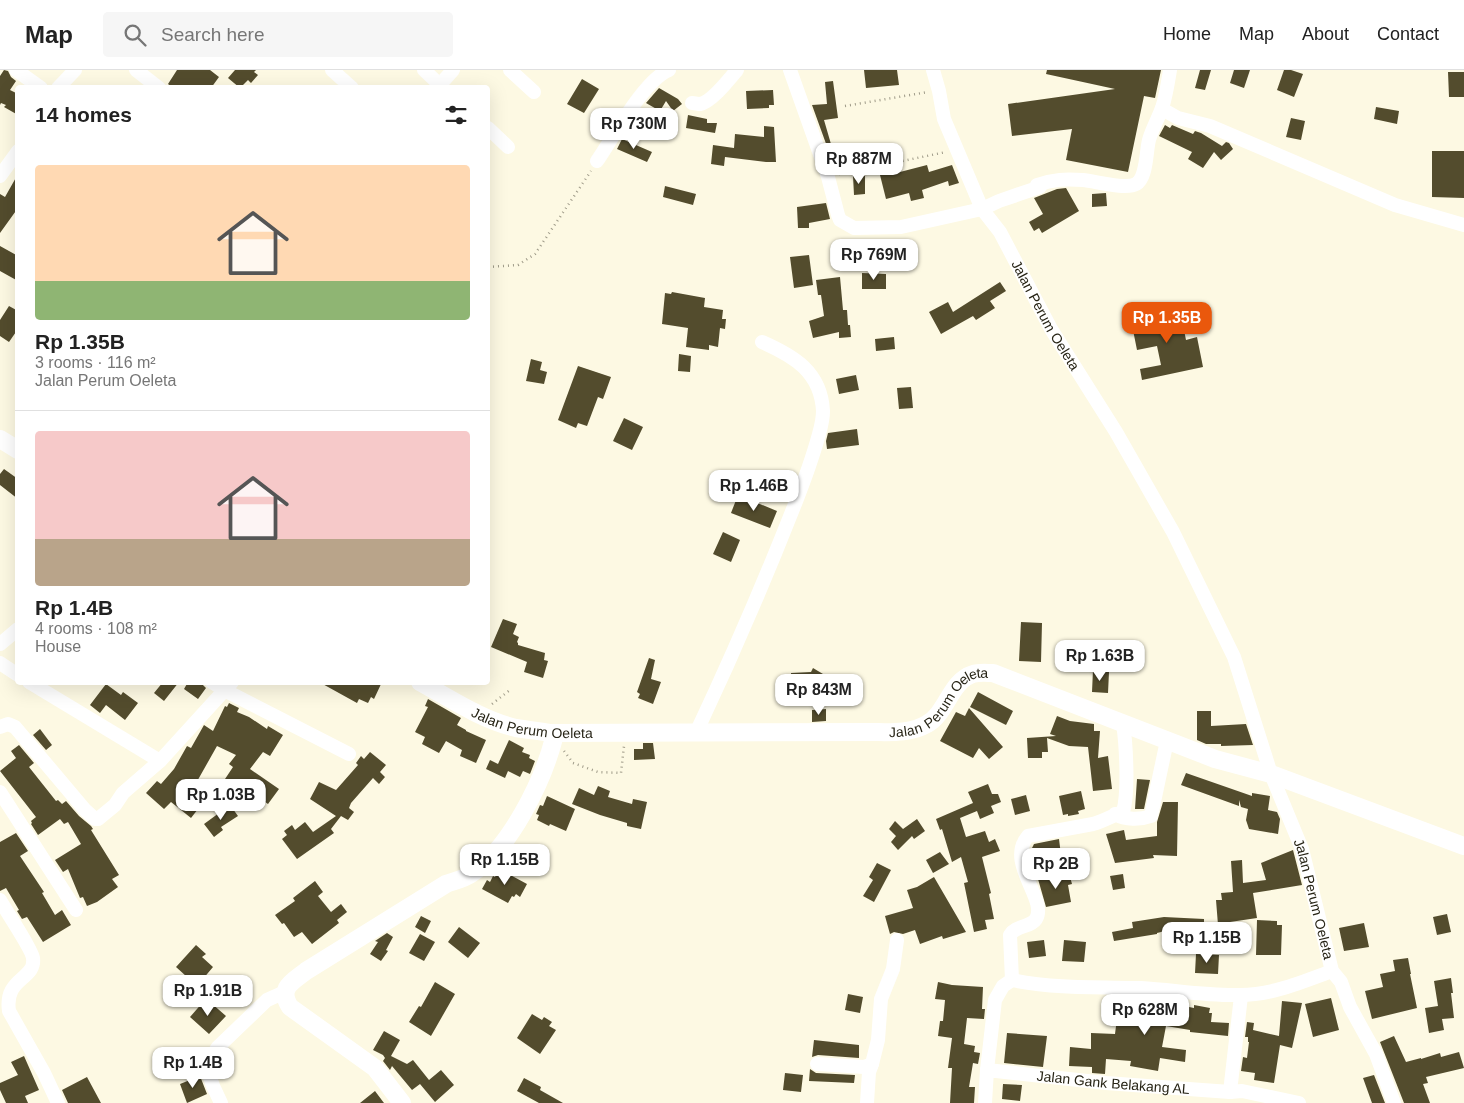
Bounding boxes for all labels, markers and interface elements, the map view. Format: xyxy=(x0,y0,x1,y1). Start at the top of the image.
search box xyxy=(103,12,453,57)
text: Map xyxy=(25,21,73,48)
icon: search xyxy=(121,21,149,49)
text: Search here xyxy=(161,24,265,45)
text: Home xyxy=(1163,24,1211,44)
text: Map xyxy=(1239,24,1274,44)
text: About xyxy=(1302,24,1349,44)
text: Contact xyxy=(1377,24,1439,44)
icon: filters xyxy=(442,101,470,129)
text: 14 homes xyxy=(35,103,132,126)
pin: Rp 730M xyxy=(588,108,680,150)
text: Rp 730M xyxy=(601,115,667,132)
pin: Rp 887M xyxy=(813,142,905,185)
text: Rp 887M xyxy=(826,150,892,167)
icon: home xyxy=(208,198,298,288)
pin: Rp 769M xyxy=(828,238,920,281)
text: Rp 769M xyxy=(841,246,907,263)
street label: Jalan Perum Oeleta xyxy=(1008,257,1083,373)
pin: Rp 1.35B xyxy=(1115,302,1219,344)
text: Rp 1.35B xyxy=(1133,309,1201,326)
text: Rp 1.35B xyxy=(35,330,125,353)
text: 3 rooms · 116 m² xyxy=(35,354,156,371)
text: Jalan Perum Oeleta xyxy=(35,372,176,389)
icon: home xyxy=(208,463,298,553)
pin: Rp 1.46B xyxy=(702,470,806,512)
text: Rp 1.46B xyxy=(720,477,788,494)
text: Rp 1.4B xyxy=(35,596,113,619)
text: 4 rooms · 108 m² xyxy=(35,620,157,637)
text: House xyxy=(35,638,81,655)
pin: Rp 1.63B xyxy=(1048,640,1152,682)
text: Rp 1.63B xyxy=(1066,647,1134,664)
street label: Jalan Perum Oeleta xyxy=(889,665,989,740)
pin: Rp 843M xyxy=(773,674,865,716)
text: Rp 843M xyxy=(786,681,852,698)
street label: Jalan Perum Oeleta xyxy=(469,704,593,741)
pin: Rp 1.03B xyxy=(169,778,273,821)
text: Rp 1.03B xyxy=(187,786,255,803)
street label: Jalan Perum Oeleta xyxy=(1291,836,1337,961)
pin: Rp 1.15B xyxy=(453,844,557,886)
pin: Rp 2B xyxy=(1021,848,1091,890)
text: Rp 1.15B xyxy=(471,851,539,868)
text: Rp 2B xyxy=(1033,855,1079,872)
pin: Rp 1.15B xyxy=(1155,922,1259,964)
text: Rp 1.15B xyxy=(1173,929,1241,946)
pin: Rp 1.91B xyxy=(156,974,260,1017)
text: Rp 1.91B xyxy=(174,982,242,999)
pin: Rp 628M xyxy=(1099,994,1191,1036)
text: Rp 628M xyxy=(1112,1001,1178,1018)
pin: Rp 1.4B xyxy=(147,1046,239,1089)
text: Rp 1.4B xyxy=(163,1054,223,1071)
street label: Jalan Gank Belakang AL xyxy=(1036,1067,1191,1097)

